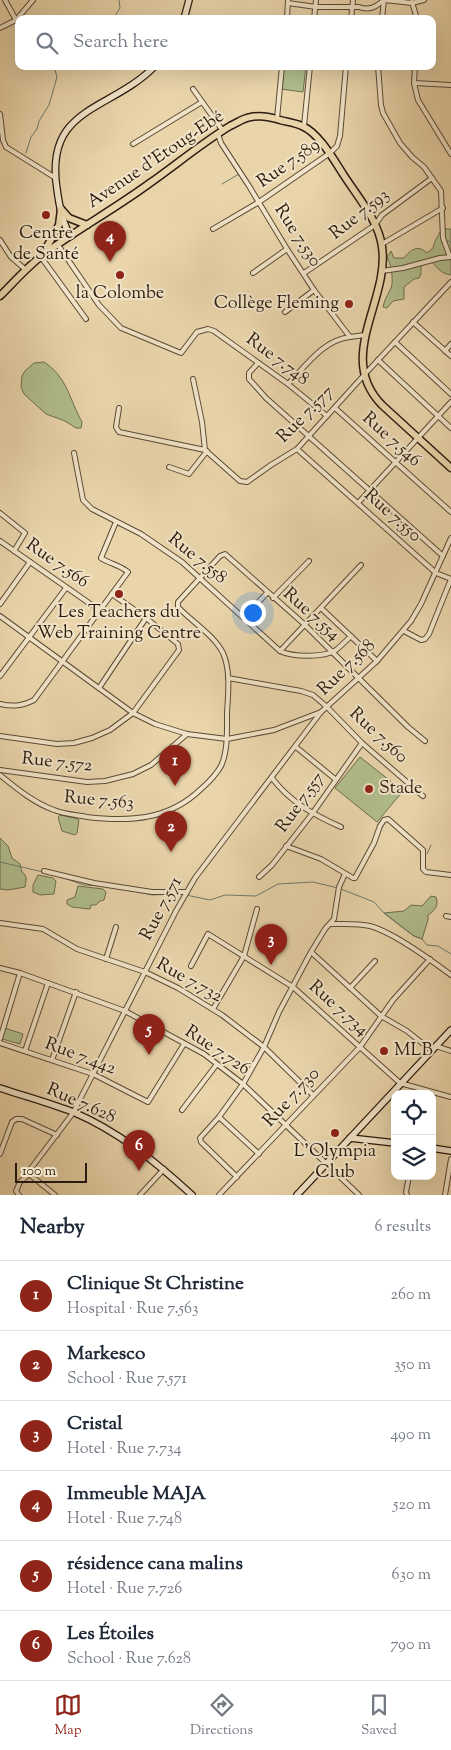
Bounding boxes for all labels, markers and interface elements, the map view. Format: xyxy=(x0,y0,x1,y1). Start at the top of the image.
search box xyxy=(15,15,436,70)
icon: search xyxy=(33,29,61,57)
text: Search here xyxy=(73,29,168,56)
street label: Avenue d'Etoug-Ebé xyxy=(82,104,230,216)
street label: Rue 7.589 xyxy=(252,133,326,195)
street label: Rue 7.593 xyxy=(324,183,396,247)
street label: Rue 7.530 xyxy=(267,199,327,273)
marker: Centre de Santé xyxy=(40,209,52,221)
place label: Centre de Santé xyxy=(13,221,79,268)
pin: 4 xyxy=(94,221,126,262)
marker: la Colombe xyxy=(114,269,126,281)
place label: la Colombe xyxy=(76,281,164,307)
place label: Collège Fleming xyxy=(214,291,339,317)
marker: Collège Fleming xyxy=(343,298,355,310)
street label: Rue 7.748 xyxy=(240,327,314,393)
street label: Rue 7.577 xyxy=(271,380,341,450)
street label: Rue 7.546 xyxy=(356,406,426,474)
street label: Rue 7.550 xyxy=(357,483,427,549)
street label: Rue 7.558 xyxy=(162,527,232,591)
street label: Rue 7.566 xyxy=(20,533,94,595)
street label: Rue 7.554 xyxy=(277,582,345,648)
marker: Les Teachers du Web Training Centre xyxy=(113,588,125,600)
place label: Les Teachers du Web Training Centre xyxy=(37,600,201,647)
your location xyxy=(240,600,266,626)
street label: Rue 7.568 xyxy=(312,634,382,702)
street label: Rue 7.560 xyxy=(343,702,413,770)
pin: 1 xyxy=(159,745,191,786)
street label: Rue 7.572 xyxy=(20,746,94,780)
street label: Rue 7.557 xyxy=(270,767,332,839)
place label: Stade xyxy=(379,776,422,802)
marker: Stade xyxy=(363,783,375,795)
street label: Rue 7.563 xyxy=(63,785,135,817)
pin: 2 xyxy=(155,811,187,852)
street label: Rue 7.571 xyxy=(134,872,190,946)
pin: 3 xyxy=(255,924,287,965)
street label: Rue 7.732 xyxy=(151,952,227,1010)
street label: Rue 7.734 xyxy=(302,975,374,1043)
pin: 5 xyxy=(133,1014,165,1055)
street label: Rue 7.726 xyxy=(179,1020,255,1082)
street label: Rue 7.442 xyxy=(41,1032,120,1083)
place label: MLB xyxy=(394,1038,433,1064)
marker: MLB xyxy=(378,1045,390,1057)
street label: Rue 7.730 xyxy=(257,1062,327,1134)
street label: Rue 7.628 xyxy=(42,1077,120,1131)
map controls xyxy=(391,1090,436,1180)
button: locate xyxy=(391,1090,436,1135)
marker: L'Olympia Club xyxy=(329,1127,341,1139)
pin: 6 xyxy=(123,1130,155,1171)
button: layers xyxy=(391,1135,436,1180)
place label: L'Olympia Club xyxy=(294,1139,376,1186)
scale bar xyxy=(15,1160,88,1183)
text: 100 m xyxy=(22,1162,56,1182)
text: Nearby xyxy=(20,1213,85,1243)
text: 6 results xyxy=(375,1216,431,1239)
text: Clinique St Christine xyxy=(67,1271,244,1298)
text: 1 xyxy=(33,1284,39,1307)
text: 260 m xyxy=(390,1284,431,1307)
text: Hospital · Rue 7.563 xyxy=(67,1298,199,1321)
text: Markesco xyxy=(67,1341,145,1368)
text: 2 xyxy=(32,1354,40,1377)
text: 350 m xyxy=(394,1354,431,1377)
text: School · Rue 7.571 xyxy=(67,1368,187,1391)
text: Cristal xyxy=(67,1411,123,1438)
text: 3 xyxy=(33,1424,39,1447)
text: 490 m xyxy=(390,1424,431,1447)
text: Hotel · Rue 7.734 xyxy=(67,1438,181,1461)
text: Immeuble MAJA xyxy=(67,1481,206,1508)
text: 4 xyxy=(32,1494,40,1517)
text: 520 m xyxy=(393,1494,431,1517)
text: Hotel · Rue 7.748 xyxy=(67,1508,182,1531)
text: résidence cana malins xyxy=(67,1551,243,1578)
text: 5 xyxy=(33,1564,39,1587)
text: 630 m xyxy=(392,1564,431,1587)
text: Hotel · Rue 7.726 xyxy=(67,1578,182,1601)
text: Les Étoiles xyxy=(67,1621,154,1648)
text: 6 xyxy=(32,1634,40,1657)
text: 790 m xyxy=(390,1634,431,1657)
text: School · Rue 7.628 xyxy=(67,1648,191,1671)
tab: Map xyxy=(54,1691,82,1741)
tab: Directions xyxy=(190,1691,253,1741)
tab: Saved xyxy=(361,1691,397,1741)

